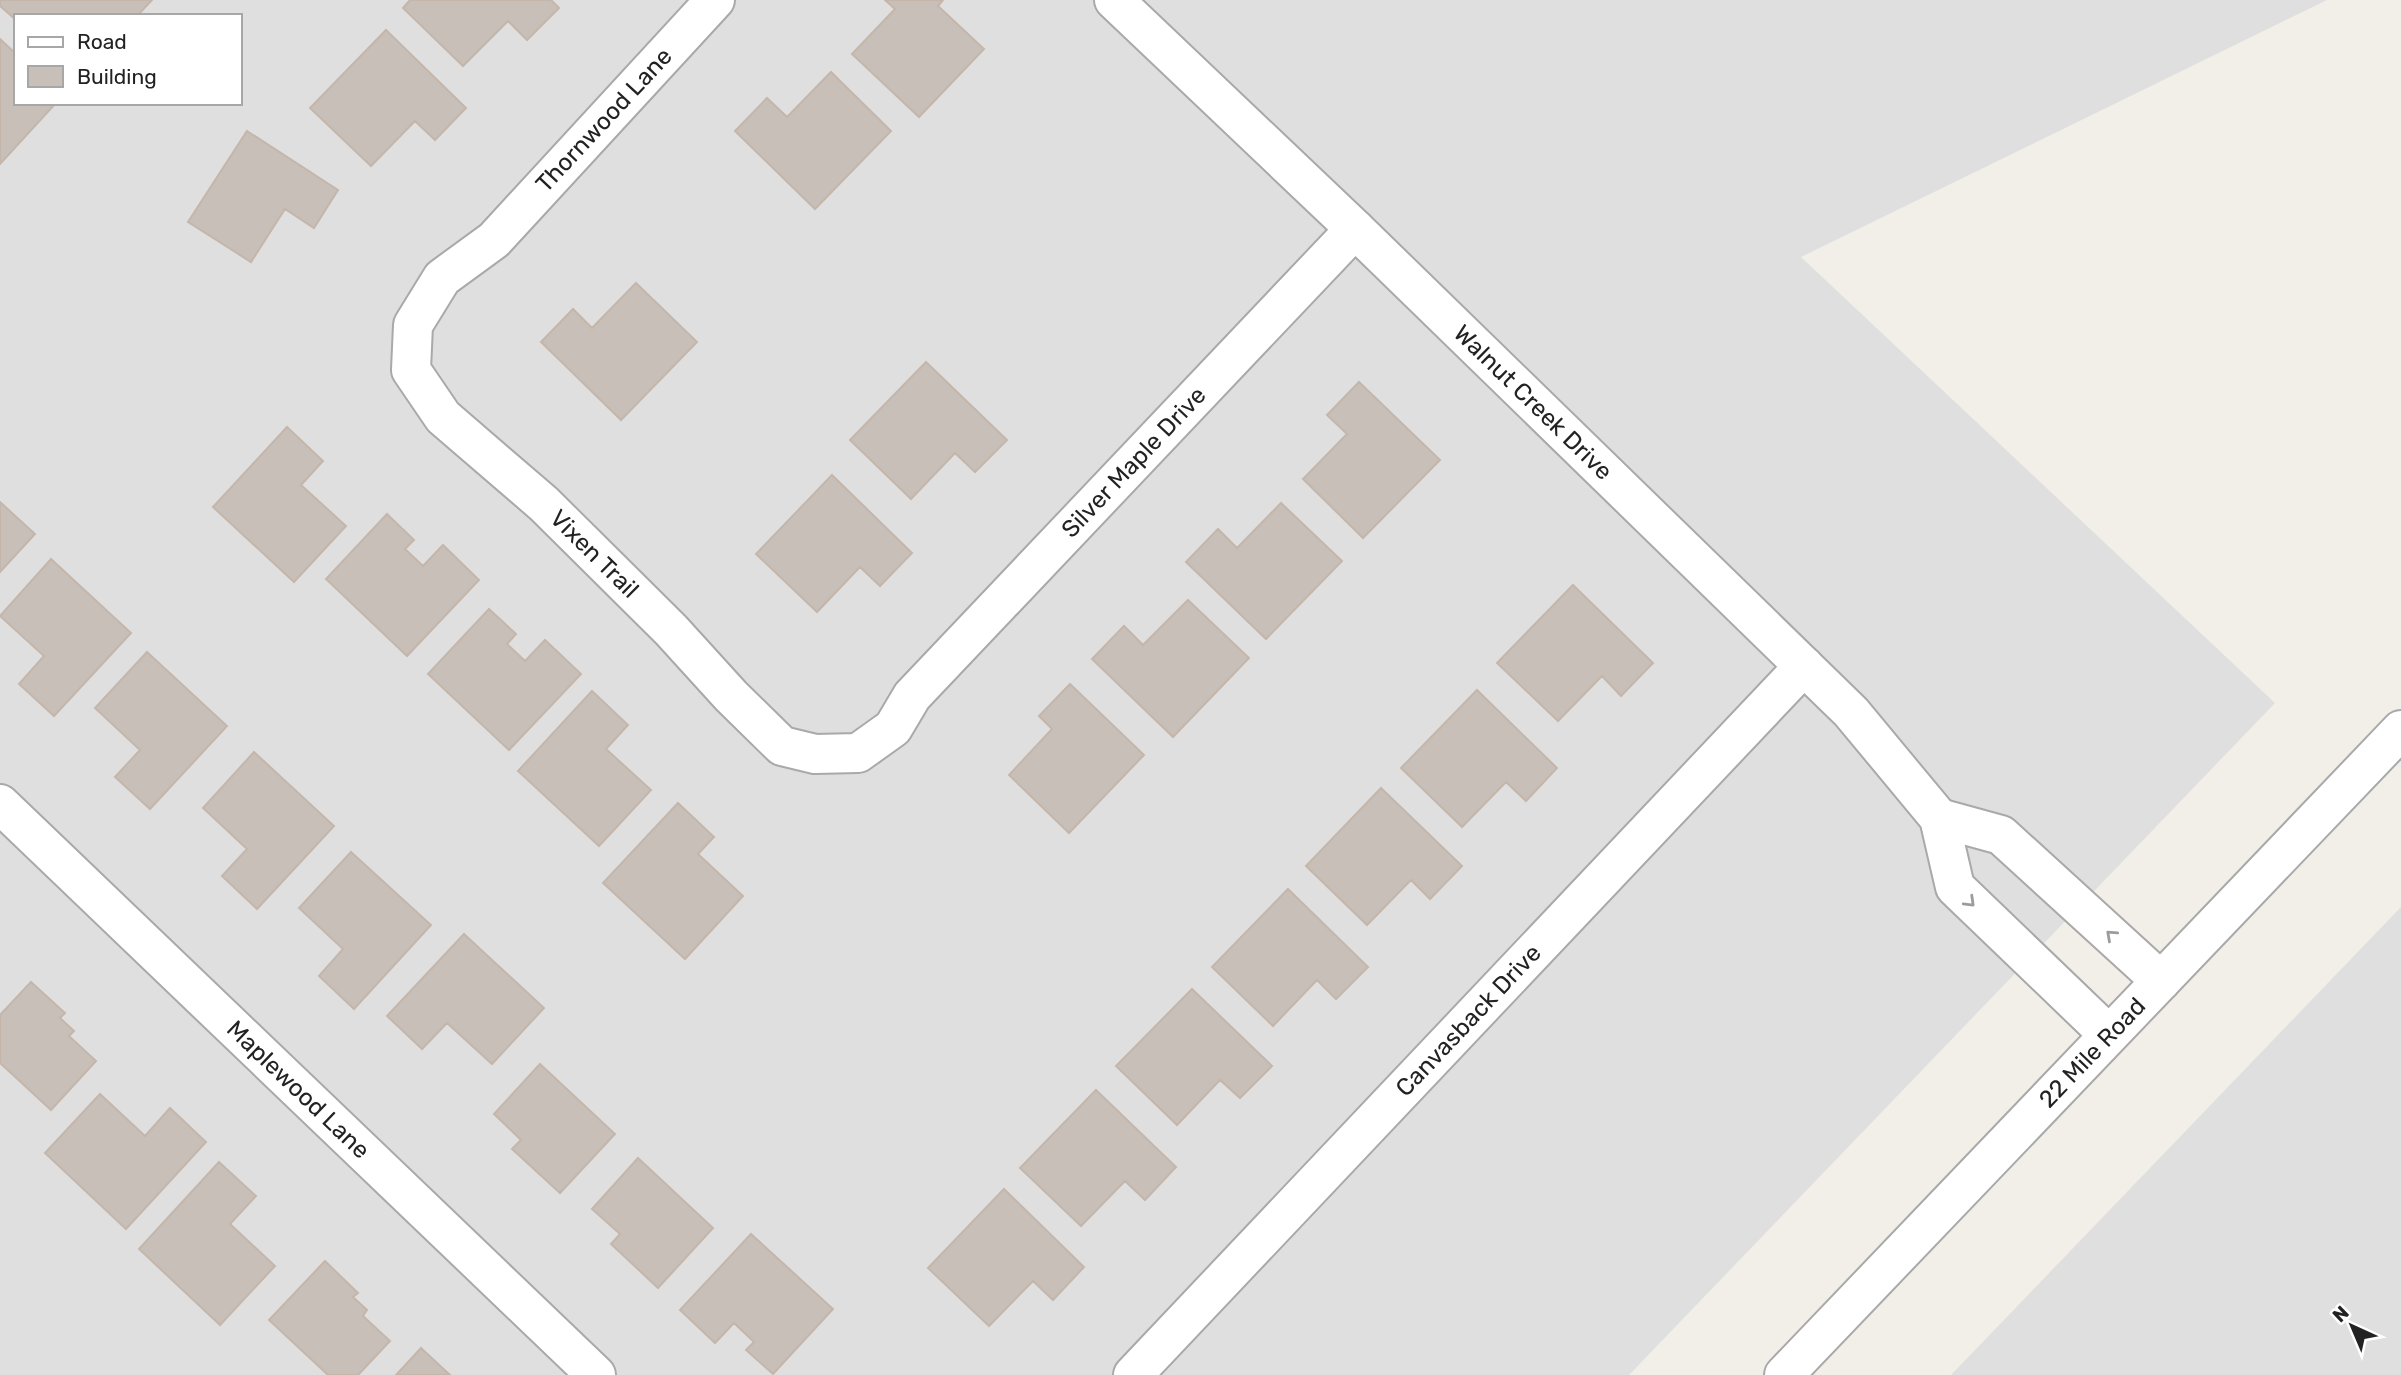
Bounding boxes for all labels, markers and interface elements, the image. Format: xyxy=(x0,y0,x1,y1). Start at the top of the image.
legend xyxy=(14,14,242,105)
text: Road xyxy=(77,29,127,54)
street label: Thornwood Lane xyxy=(530,42,678,198)
text: Building xyxy=(77,64,157,89)
street label: Walnut Creek Drive xyxy=(1448,319,1618,486)
street label: Silver Maple Drive xyxy=(1056,381,1212,543)
street label: Vixen Trail xyxy=(544,504,644,604)
one-way arrow xyxy=(1962,894,1975,906)
one-way arrow xyxy=(2106,931,2119,943)
street label: Canvasback Drive xyxy=(1390,939,1547,1102)
street label: 22 Mile Road xyxy=(2033,992,2151,1113)
street label: Maplewood Lane xyxy=(221,1015,375,1165)
north arrow xyxy=(2317,1291,2387,1361)
text: N xyxy=(2328,1301,2353,1327)

